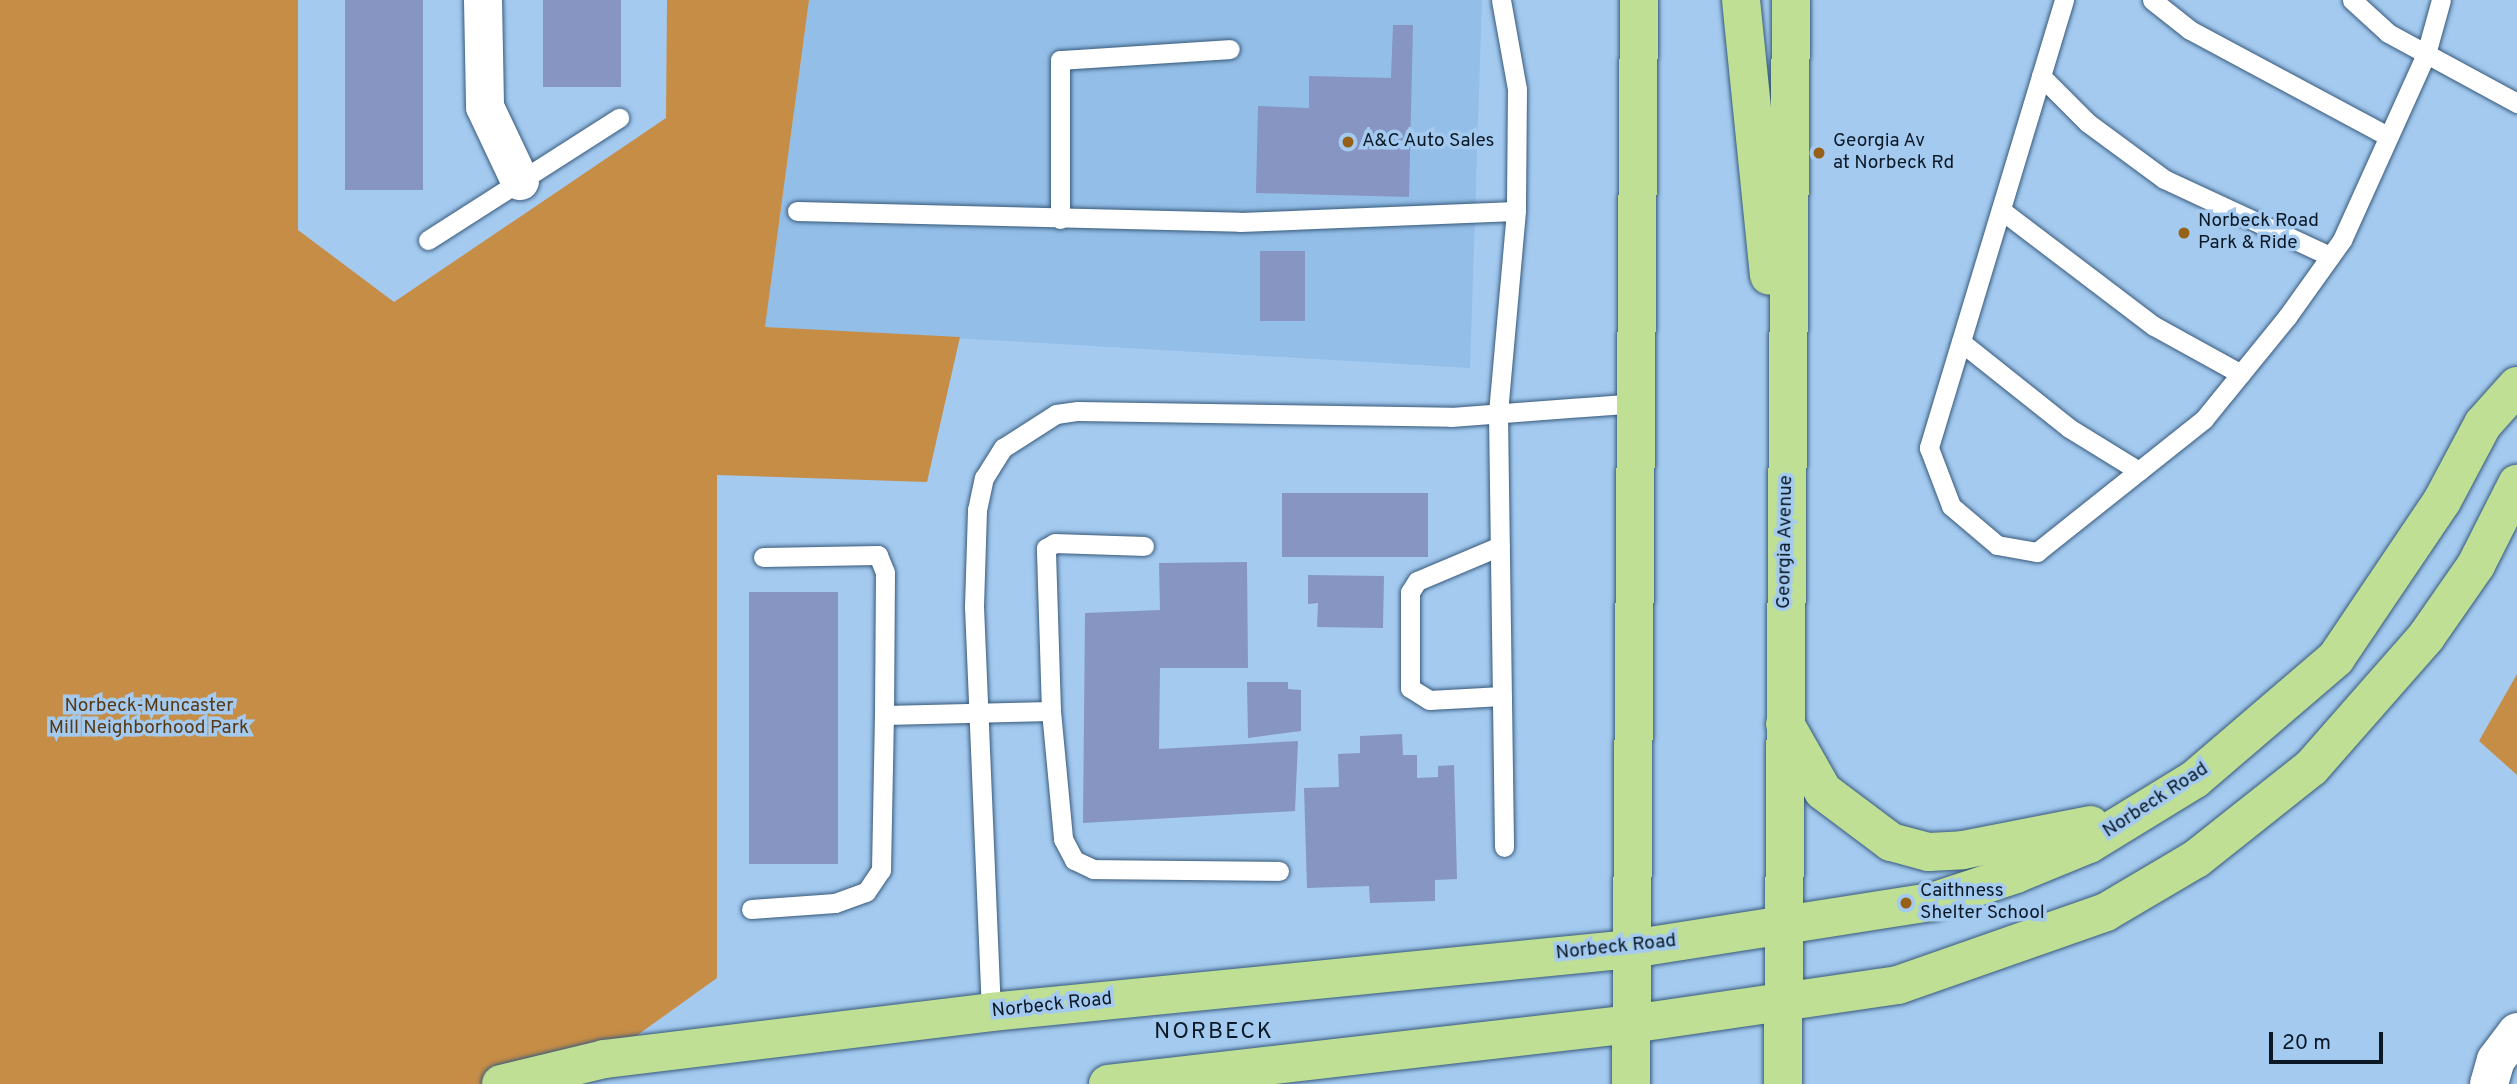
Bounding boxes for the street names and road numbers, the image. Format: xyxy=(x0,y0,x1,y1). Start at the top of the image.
street label: Georgia Avenue xyxy=(1773,475,1799,609)
street label: Norbeck Road xyxy=(2099,759,2213,843)
street label: Norbeck Road xyxy=(1555,930,1677,966)
street label: Norbeck Road xyxy=(991,988,1113,1024)

